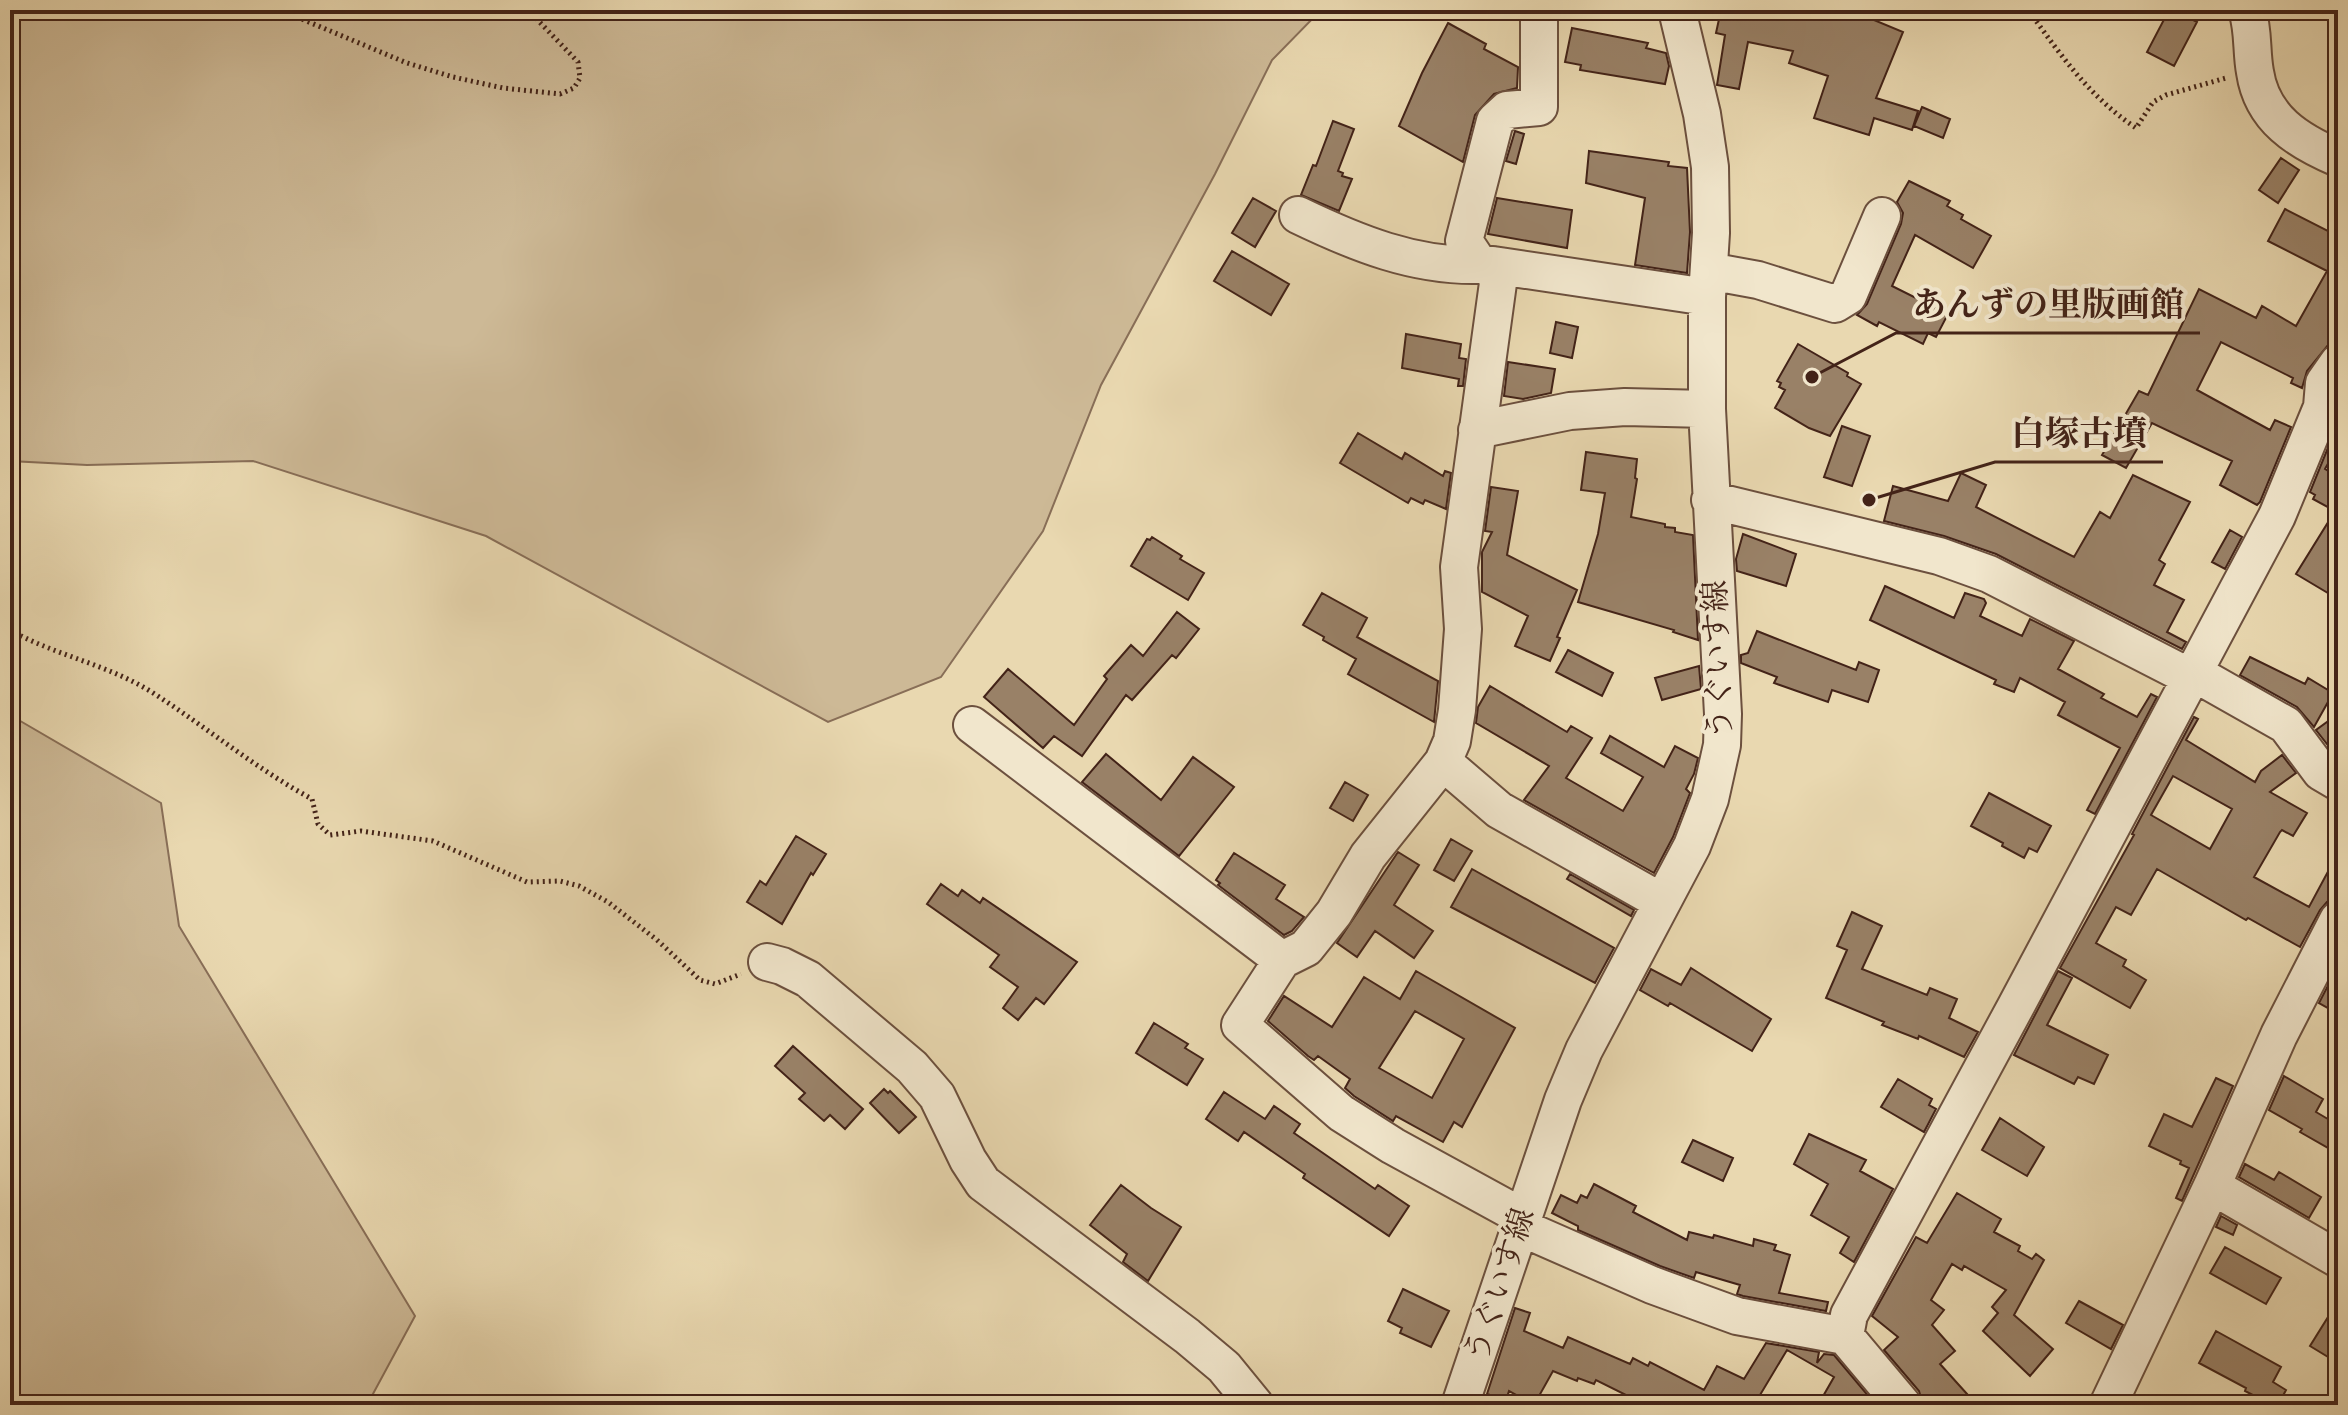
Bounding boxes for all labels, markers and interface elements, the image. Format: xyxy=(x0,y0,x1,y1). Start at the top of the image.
callout: あんずの里版画館 xyxy=(1896,275,2200,333)
text: あんずの里版画館 xyxy=(1912,279,2184,328)
callout: 白塚古墳 xyxy=(1995,404,2163,462)
text: 白塚古墳 xyxy=(2011,408,2147,457)
street label: うぐいす線 xyxy=(1690,579,1743,741)
street label: うぐいす線 xyxy=(1451,1201,1546,1368)

